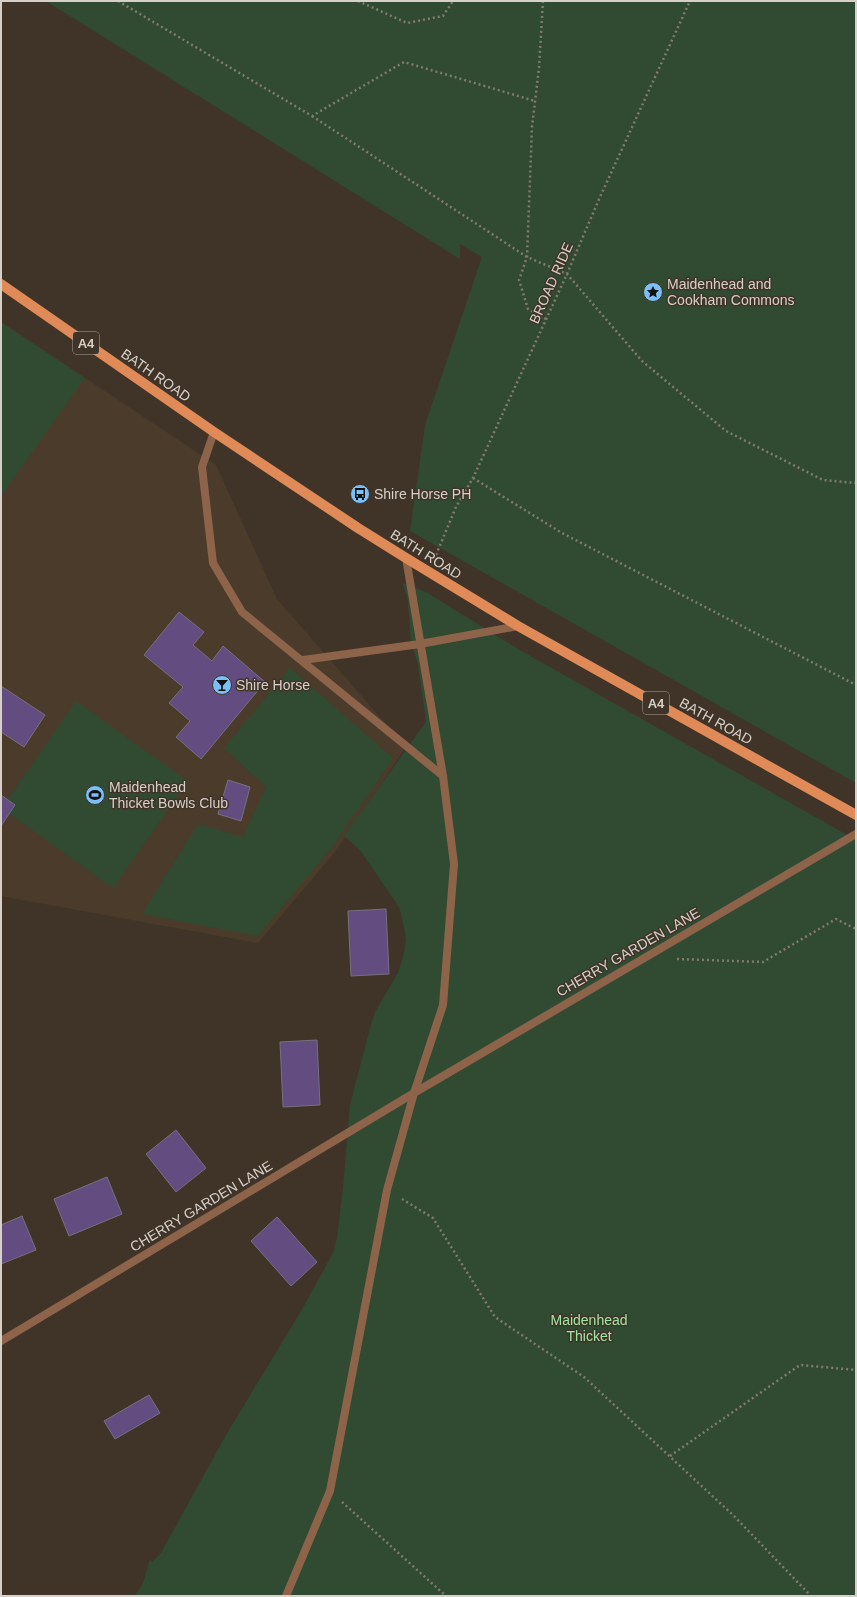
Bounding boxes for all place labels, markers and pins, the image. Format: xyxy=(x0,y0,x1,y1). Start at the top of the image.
place label: Maidenhead and Cookham Commons xyxy=(667,276,795,308)
place icon: Maidenhead and Cookham Commons xyxy=(642,281,664,303)
bus stop icon: Shire Horse PH xyxy=(349,483,371,505)
place label: Shire Horse PH xyxy=(374,486,471,502)
bar icon: Shire Horse xyxy=(211,674,233,696)
place label: Shire Horse xyxy=(236,677,310,693)
place label: Maidenhead Thicket Bowls Club xyxy=(109,779,228,811)
sports icon: Maidenhead Thicket Bowls Club xyxy=(84,784,106,806)

